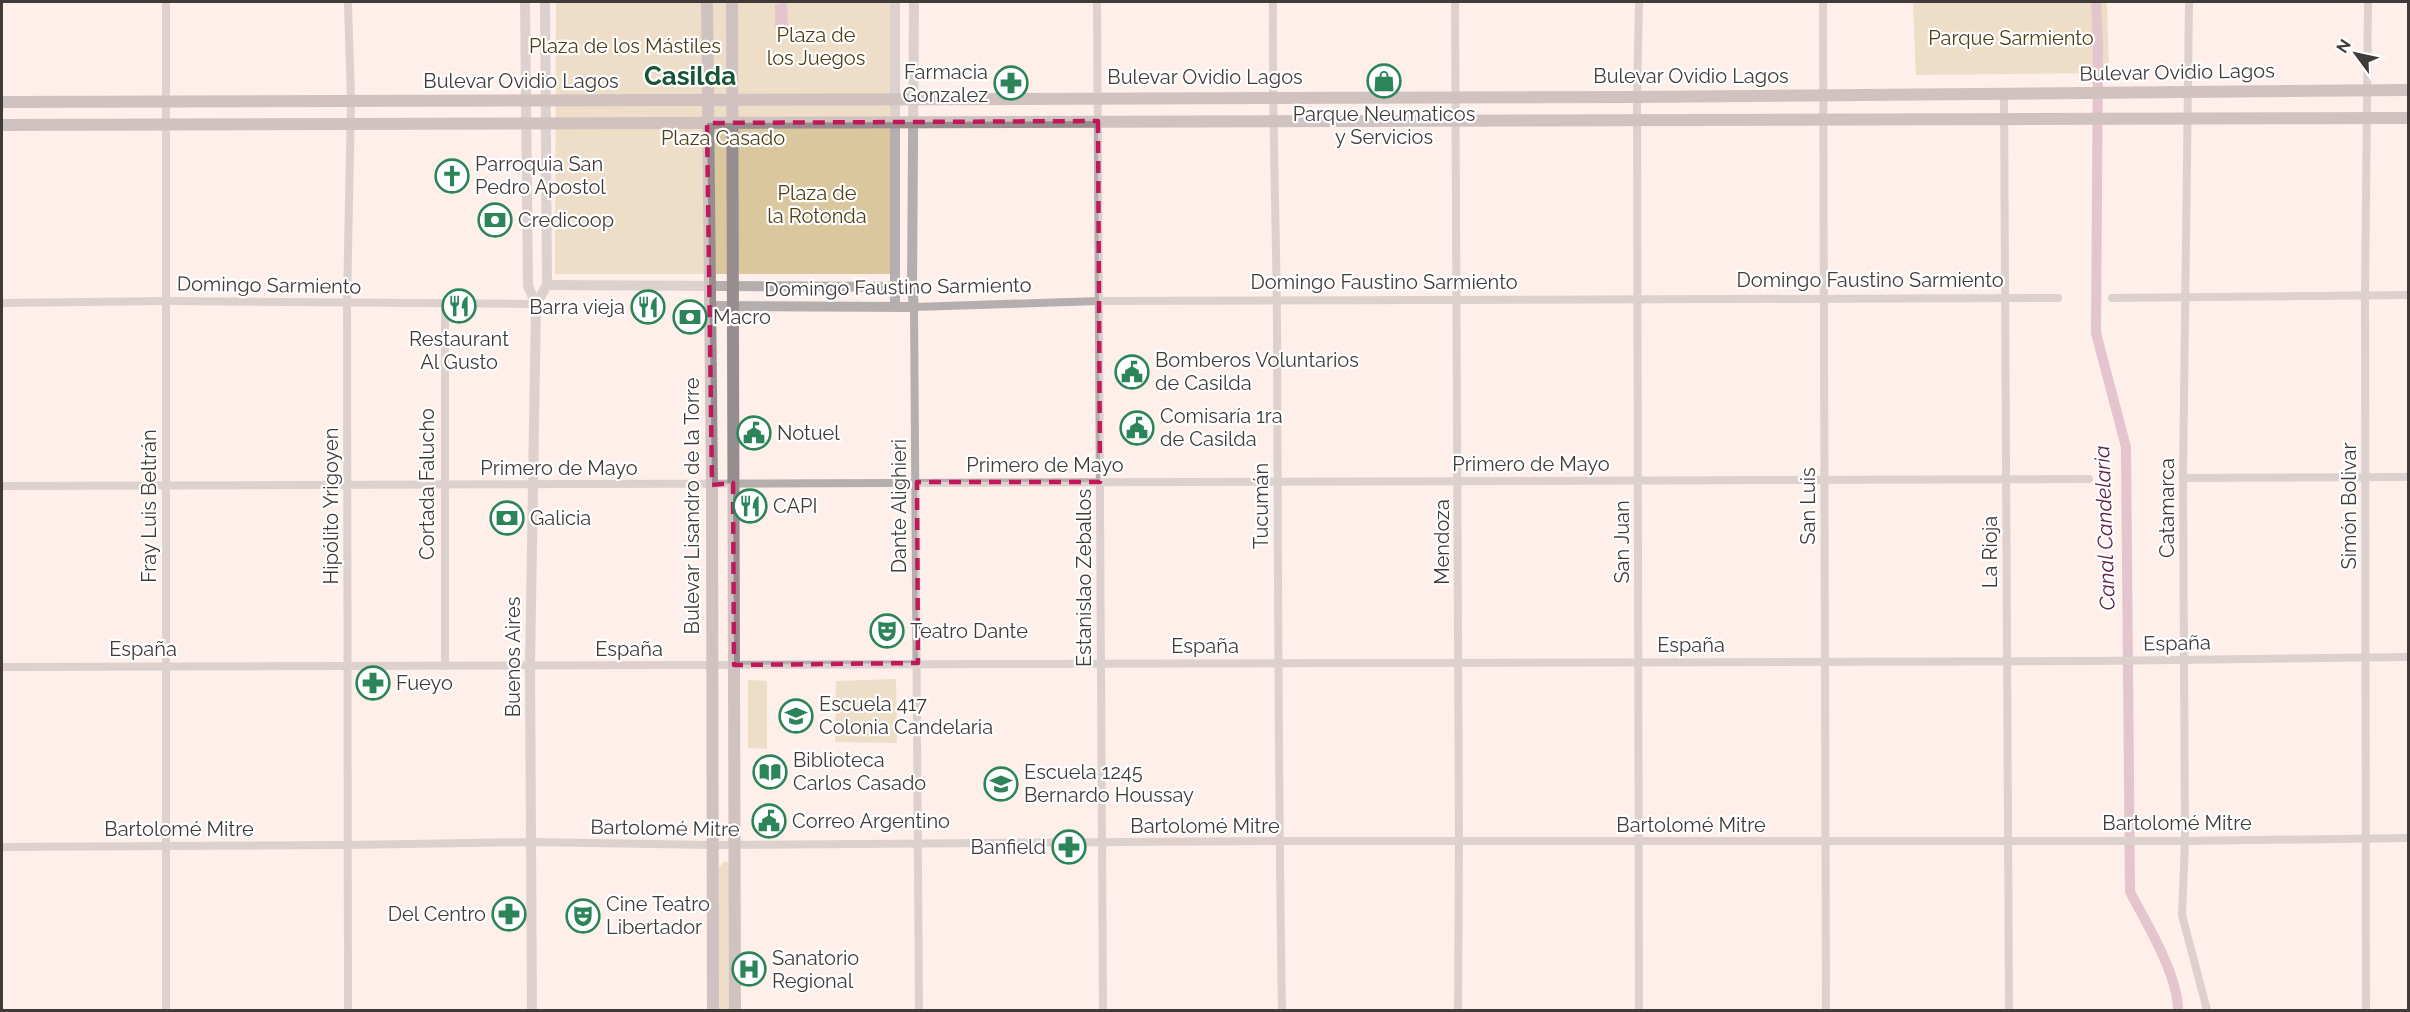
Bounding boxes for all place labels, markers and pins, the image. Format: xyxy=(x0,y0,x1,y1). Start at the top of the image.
place label: Farmacia Gonzalez xyxy=(902,60,988,107)
shop icon: Parque Neumaticos y Servicios xyxy=(1366,63,1402,99)
pharmacy icon: Farmacia Gonzalez xyxy=(993,65,1029,101)
place label: Parque Neumaticos y Servicios xyxy=(1293,102,1475,149)
place label: Parroquia San Pedro Apostol xyxy=(475,152,606,199)
church icon: Parroquia San Pedro Apostol xyxy=(434,158,470,194)
bank icon: Credicoop xyxy=(477,202,513,238)
place label: Credicoop xyxy=(518,208,614,232)
restaurant icon: Restaurant Al Gusto xyxy=(441,288,477,324)
restaurant icon: Barra vieja xyxy=(630,289,666,325)
place label: Barra vieja xyxy=(529,295,625,319)
bank icon: Macro xyxy=(672,299,708,335)
place label: Macro xyxy=(713,305,771,329)
place label: Restaurant Al Gusto xyxy=(409,327,509,374)
place label: Bomberos Voluntarios de Casilda xyxy=(1155,348,1359,395)
public building icon: Bomberos Voluntarios de Casilda xyxy=(1114,354,1150,390)
place label: Comisaría 1ra de Casilda xyxy=(1160,404,1283,451)
public building icon: Comisaría 1ra de Casilda xyxy=(1119,410,1155,446)
public building icon: Notuel xyxy=(736,415,772,451)
place label: Notuel xyxy=(777,421,840,445)
restaurant icon: CAPI xyxy=(732,488,768,524)
place label: CAPI xyxy=(773,494,817,518)
bank icon: Galicia xyxy=(489,500,525,536)
place label: Galicia xyxy=(530,506,591,530)
theatre icon: Teatro Dante xyxy=(869,613,905,649)
place label: Teatro Dante xyxy=(910,619,1028,643)
pharmacy icon: Fueyo xyxy=(355,665,391,701)
place label: Fueyo xyxy=(396,671,453,695)
place label: Escuela 417 Colonia Candelaria xyxy=(819,692,993,739)
school or university icon: Escuela 417 Colonia Candelaria xyxy=(778,698,814,734)
place label: Biblioteca Carlos Casado xyxy=(793,748,926,795)
library icon: Biblioteca Carlos Casado xyxy=(752,754,788,790)
place label: Escuela 1245 Bernardo Houssay xyxy=(1024,760,1194,807)
school or university icon: Escuela 1245 Bernardo Houssay xyxy=(983,766,1019,802)
public building icon: Correo Argentino xyxy=(751,803,787,839)
place label: Correo Argentino xyxy=(792,809,950,833)
pharmacy icon: Banfield xyxy=(1051,829,1087,865)
place label: Banfield xyxy=(971,835,1046,859)
place label: Cine Teatro Libertador xyxy=(606,892,710,939)
pharmacy icon: Del Centro xyxy=(491,896,527,932)
theatre icon: Cine Teatro Libertador xyxy=(565,898,601,934)
place label: Del Centro xyxy=(388,902,486,926)
place label: Sanatorio Regional xyxy=(772,946,859,993)
hospital icon: Sanatorio Regional xyxy=(731,951,767,987)

